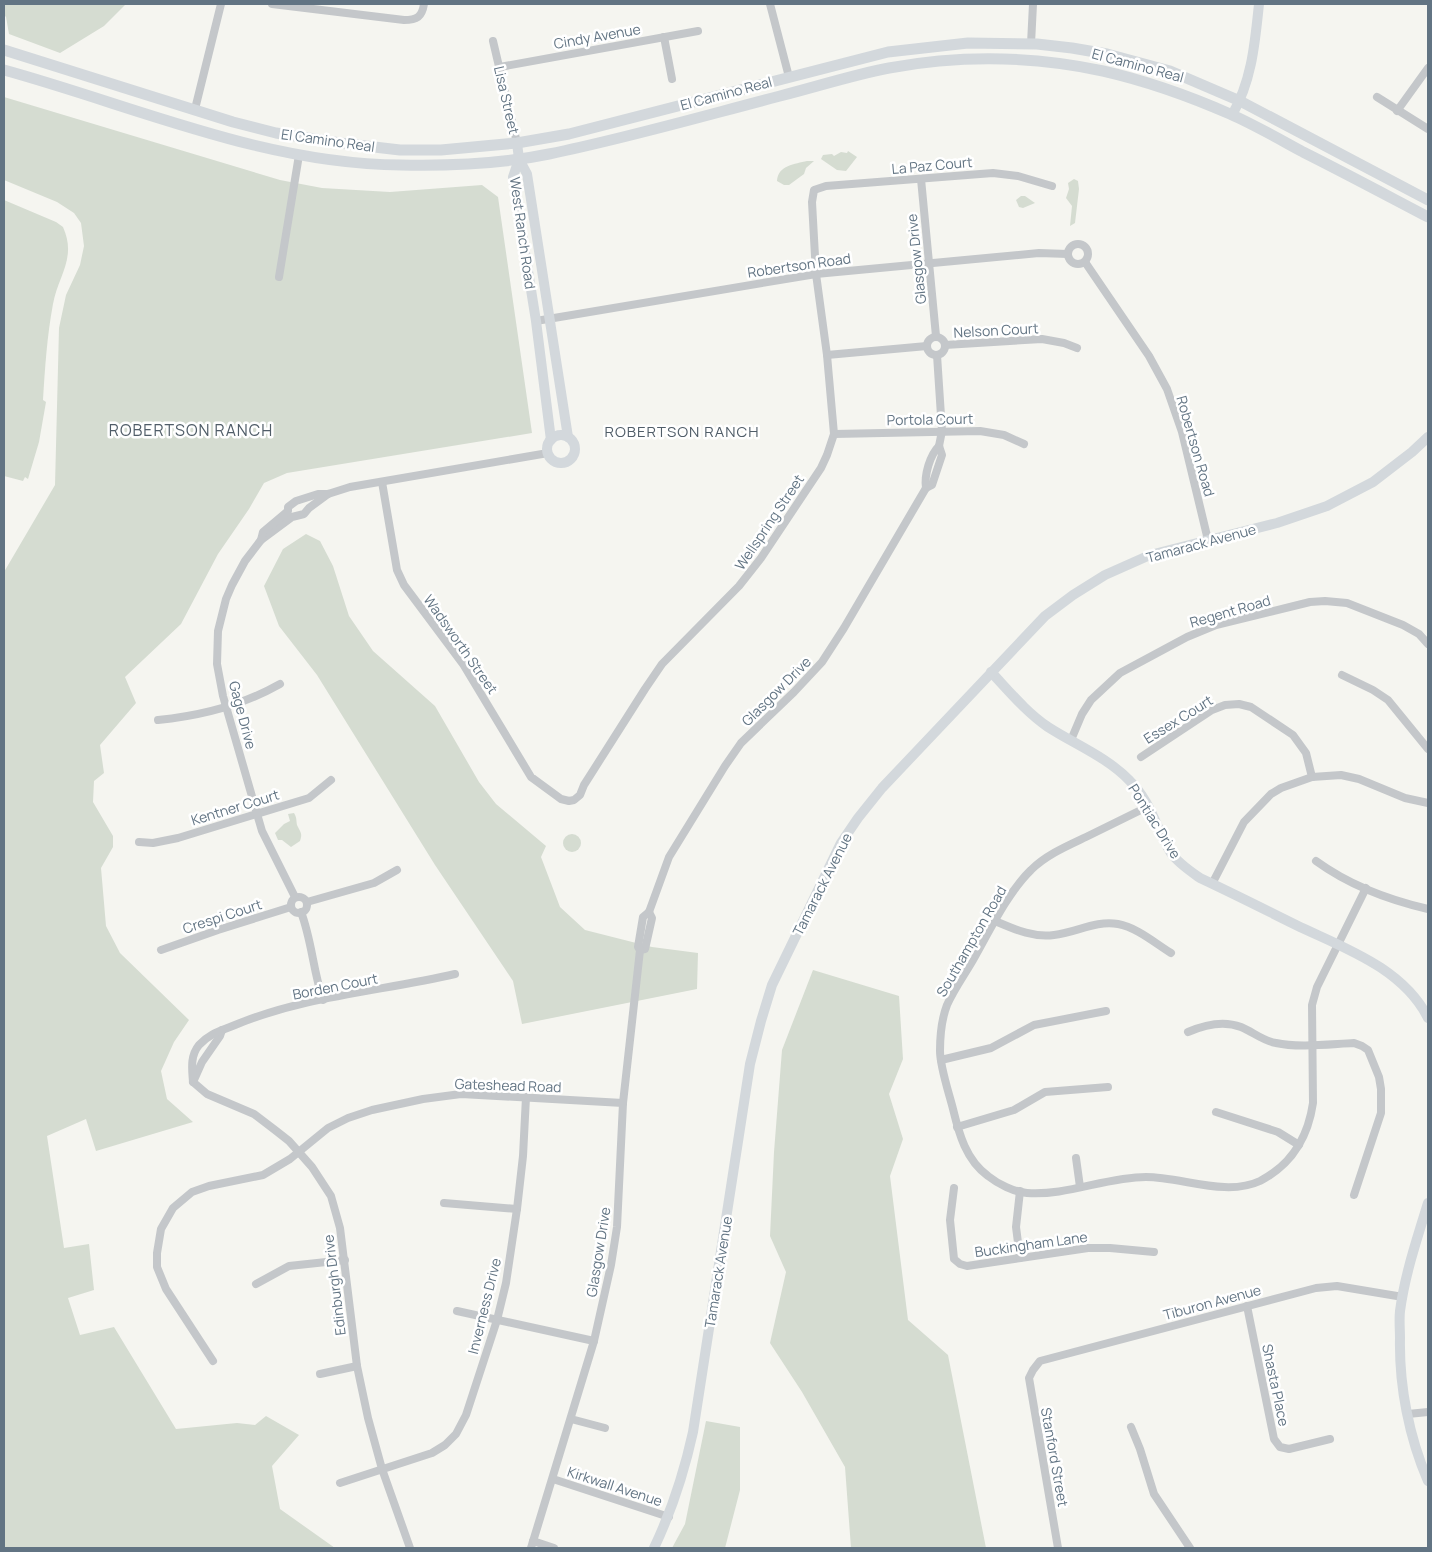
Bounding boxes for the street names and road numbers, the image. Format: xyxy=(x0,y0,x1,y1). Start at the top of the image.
street label: Cindy Avenue xyxy=(552,19,642,53)
street label: El Camino Real xyxy=(1090,44,1186,86)
street label: Lisa Street xyxy=(490,64,524,136)
street label: El Camino Real xyxy=(678,72,774,114)
street label: El Camino Real xyxy=(280,124,376,156)
street label: La Paz Court xyxy=(891,152,974,178)
street label: West Ranch Road xyxy=(506,176,540,290)
street label: Glasgow Drive xyxy=(902,213,930,305)
street label: Robertson Road xyxy=(746,248,852,282)
street label: Nelson Court xyxy=(953,318,1039,342)
street label: Robertson Road xyxy=(1173,393,1219,499)
street label: Portola Court xyxy=(887,409,974,429)
street label: Wellspring Street xyxy=(730,470,808,574)
street label: Tamarack Avenue xyxy=(1144,519,1258,567)
street label: Regent Road xyxy=(1187,590,1273,632)
street label: Wadsworth Street xyxy=(420,591,503,698)
street label: Glasgow Drive xyxy=(737,652,815,730)
street label: Gage Drive xyxy=(225,679,261,751)
street label: Essex Court xyxy=(1140,690,1216,748)
street label: Pontiac Drive xyxy=(1124,780,1186,862)
street label: Kentner Court xyxy=(189,784,282,829)
street label: Tamarack Avenue xyxy=(788,829,856,939)
street label: Southampton Road xyxy=(932,882,1010,1000)
street label: Crespi Court xyxy=(180,894,264,938)
street label: Borden Court xyxy=(291,968,380,1004)
street label: Gateshead Road xyxy=(454,1074,562,1096)
street label: Glasgow Drive xyxy=(582,1206,614,1298)
street label: Tamarack Avenue xyxy=(700,1215,736,1329)
street label: Buckingham Lane xyxy=(973,1227,1089,1261)
street label: Edinburgh Drive xyxy=(318,1234,350,1336)
street label: Inverness Drive xyxy=(463,1256,505,1356)
street label: Tiburon Avenue xyxy=(1161,1280,1263,1324)
street label: Shasta Place xyxy=(1258,1342,1294,1428)
street label: Stanford Street xyxy=(1037,1406,1073,1508)
street label: Kirkwall Avenue xyxy=(565,1462,665,1510)

